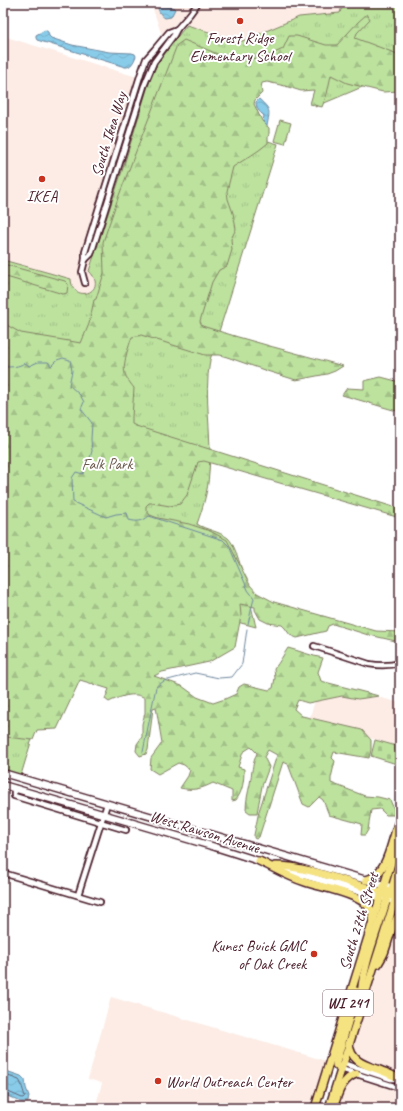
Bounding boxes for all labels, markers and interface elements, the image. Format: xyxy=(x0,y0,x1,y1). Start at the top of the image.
marker: Forest Ridge Elementary School xyxy=(235,16,245,26)
place label: Forest Ridge Elementary School xyxy=(190,28,293,66)
street label: South Ikea Way xyxy=(87,88,132,179)
marker: IKEA xyxy=(37,174,47,184)
place label: IKEA xyxy=(26,186,58,206)
park label: Falk Park xyxy=(82,454,134,474)
street label: West Rawson Avenue xyxy=(148,806,263,859)
street label: South 27th Street xyxy=(335,868,384,973)
place label: Kunes Buick GMC of Oak Creek xyxy=(211,936,308,974)
marker: Kunes Buick GMC of Oak Creek xyxy=(309,949,319,959)
road number: WI 241 xyxy=(323,990,373,1016)
place label: World Outreach Center xyxy=(166,1072,295,1092)
marker: World Outreach Center xyxy=(153,1076,163,1086)

